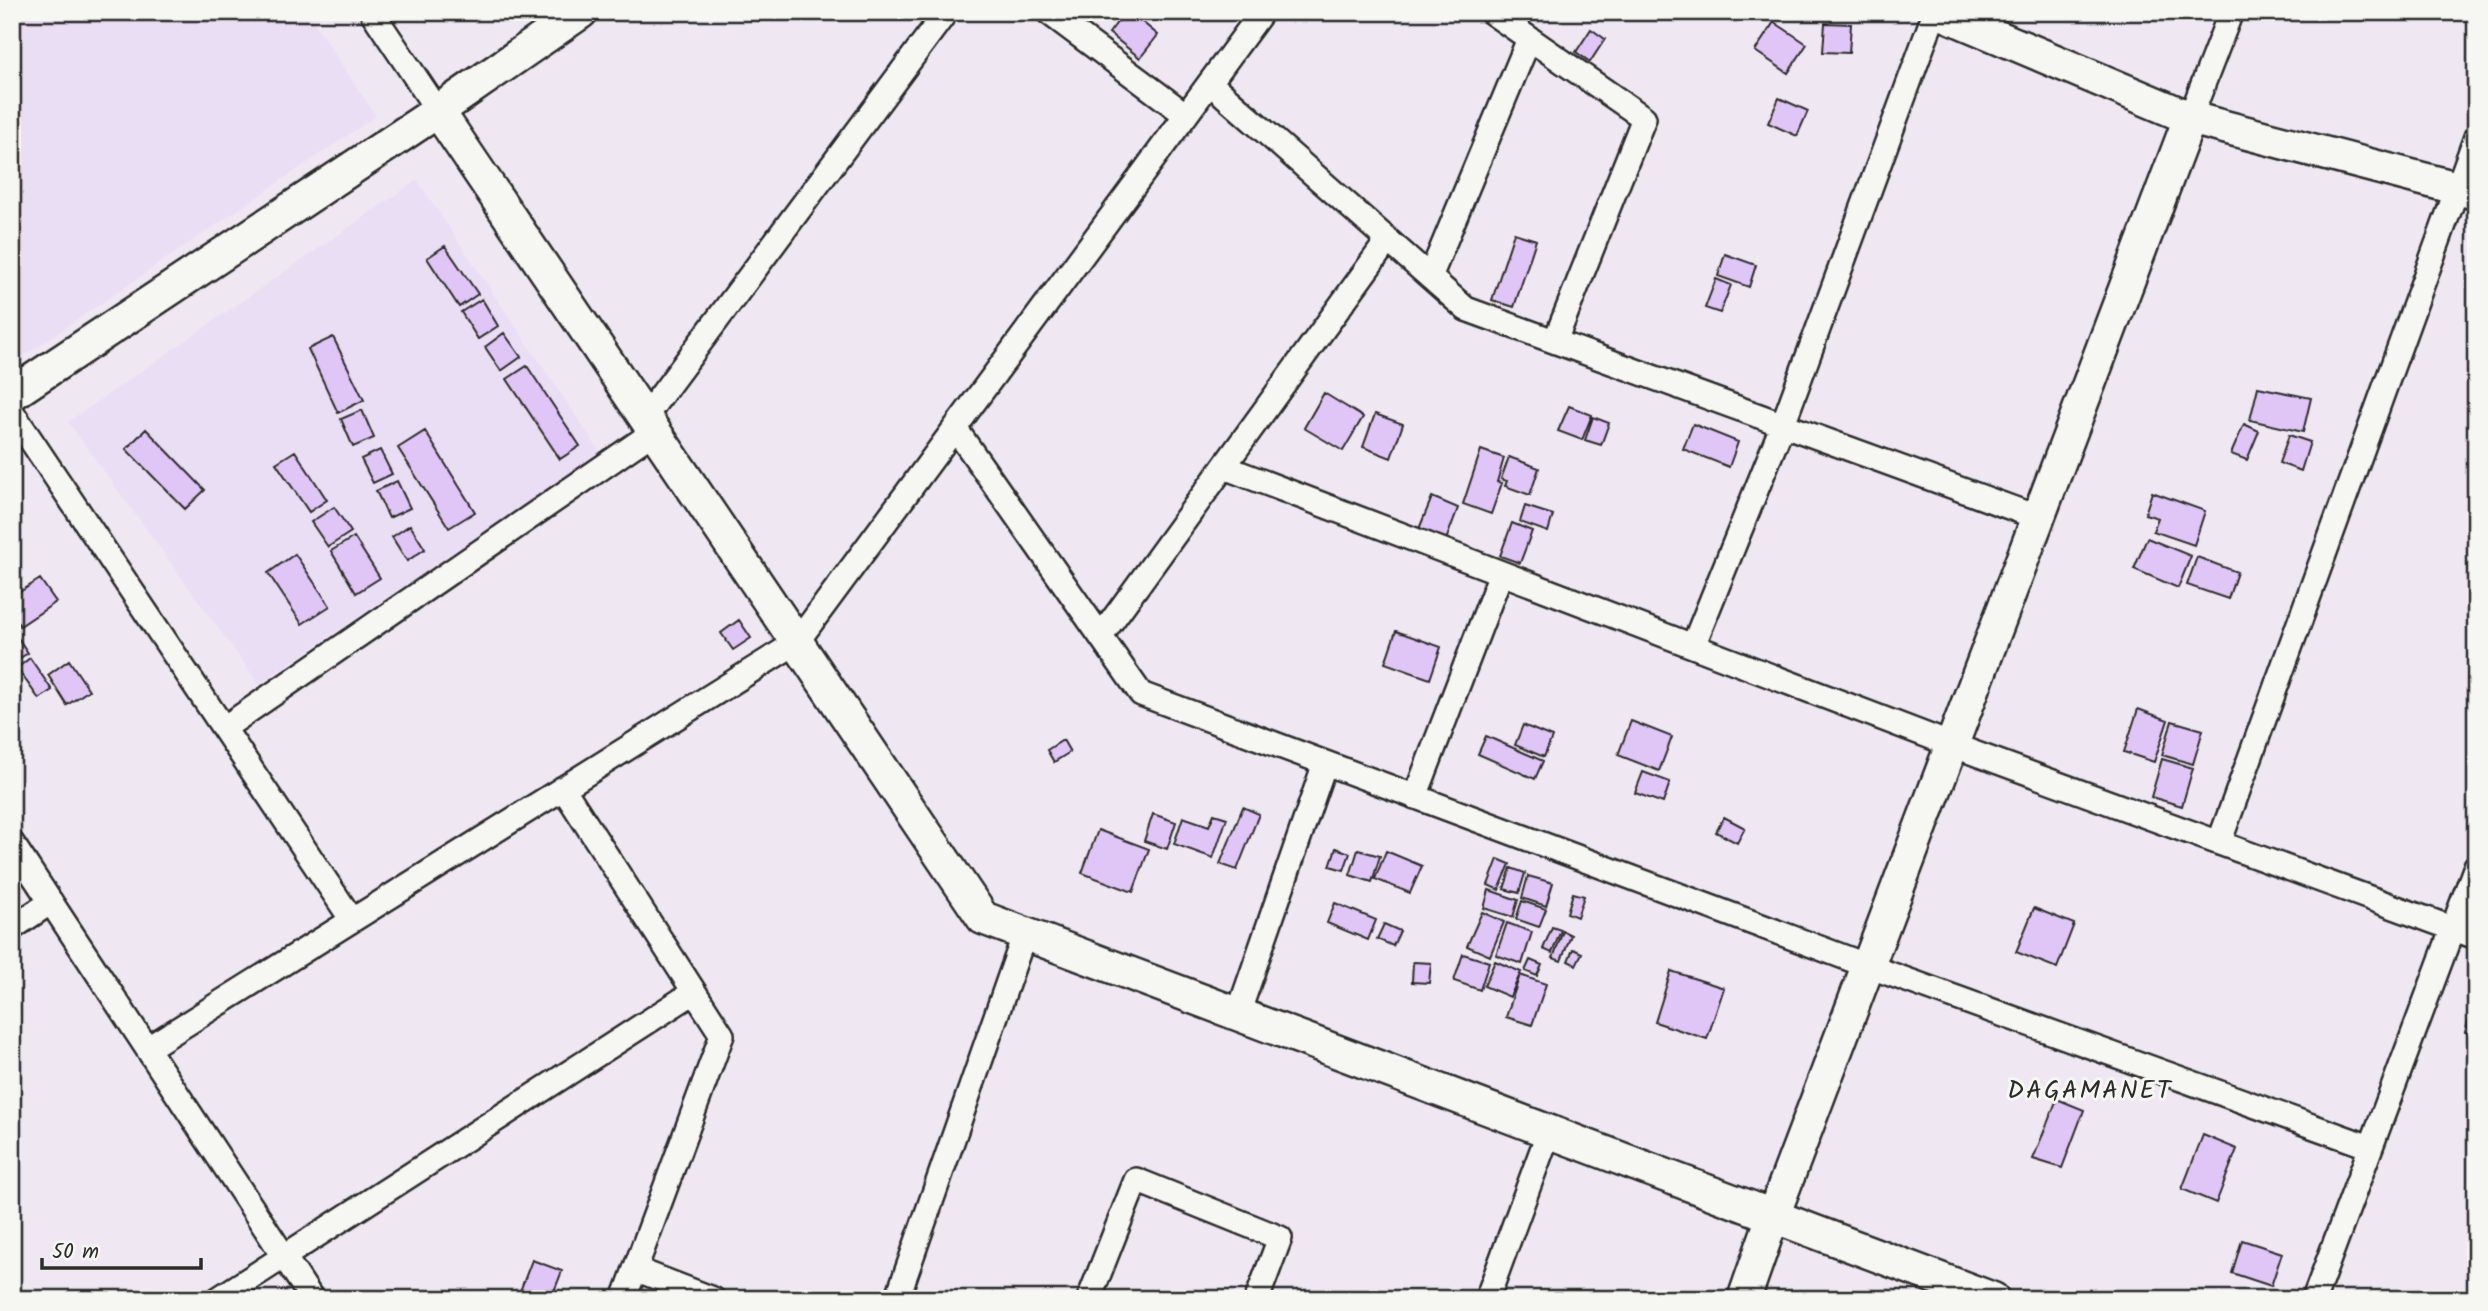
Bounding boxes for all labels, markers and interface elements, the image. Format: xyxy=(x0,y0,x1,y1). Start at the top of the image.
district label: DAGAMANET xyxy=(2007,1070,2173,1112)
scale bar xyxy=(42,1227,201,1271)
text: 50 m xyxy=(52,1236,99,1269)

